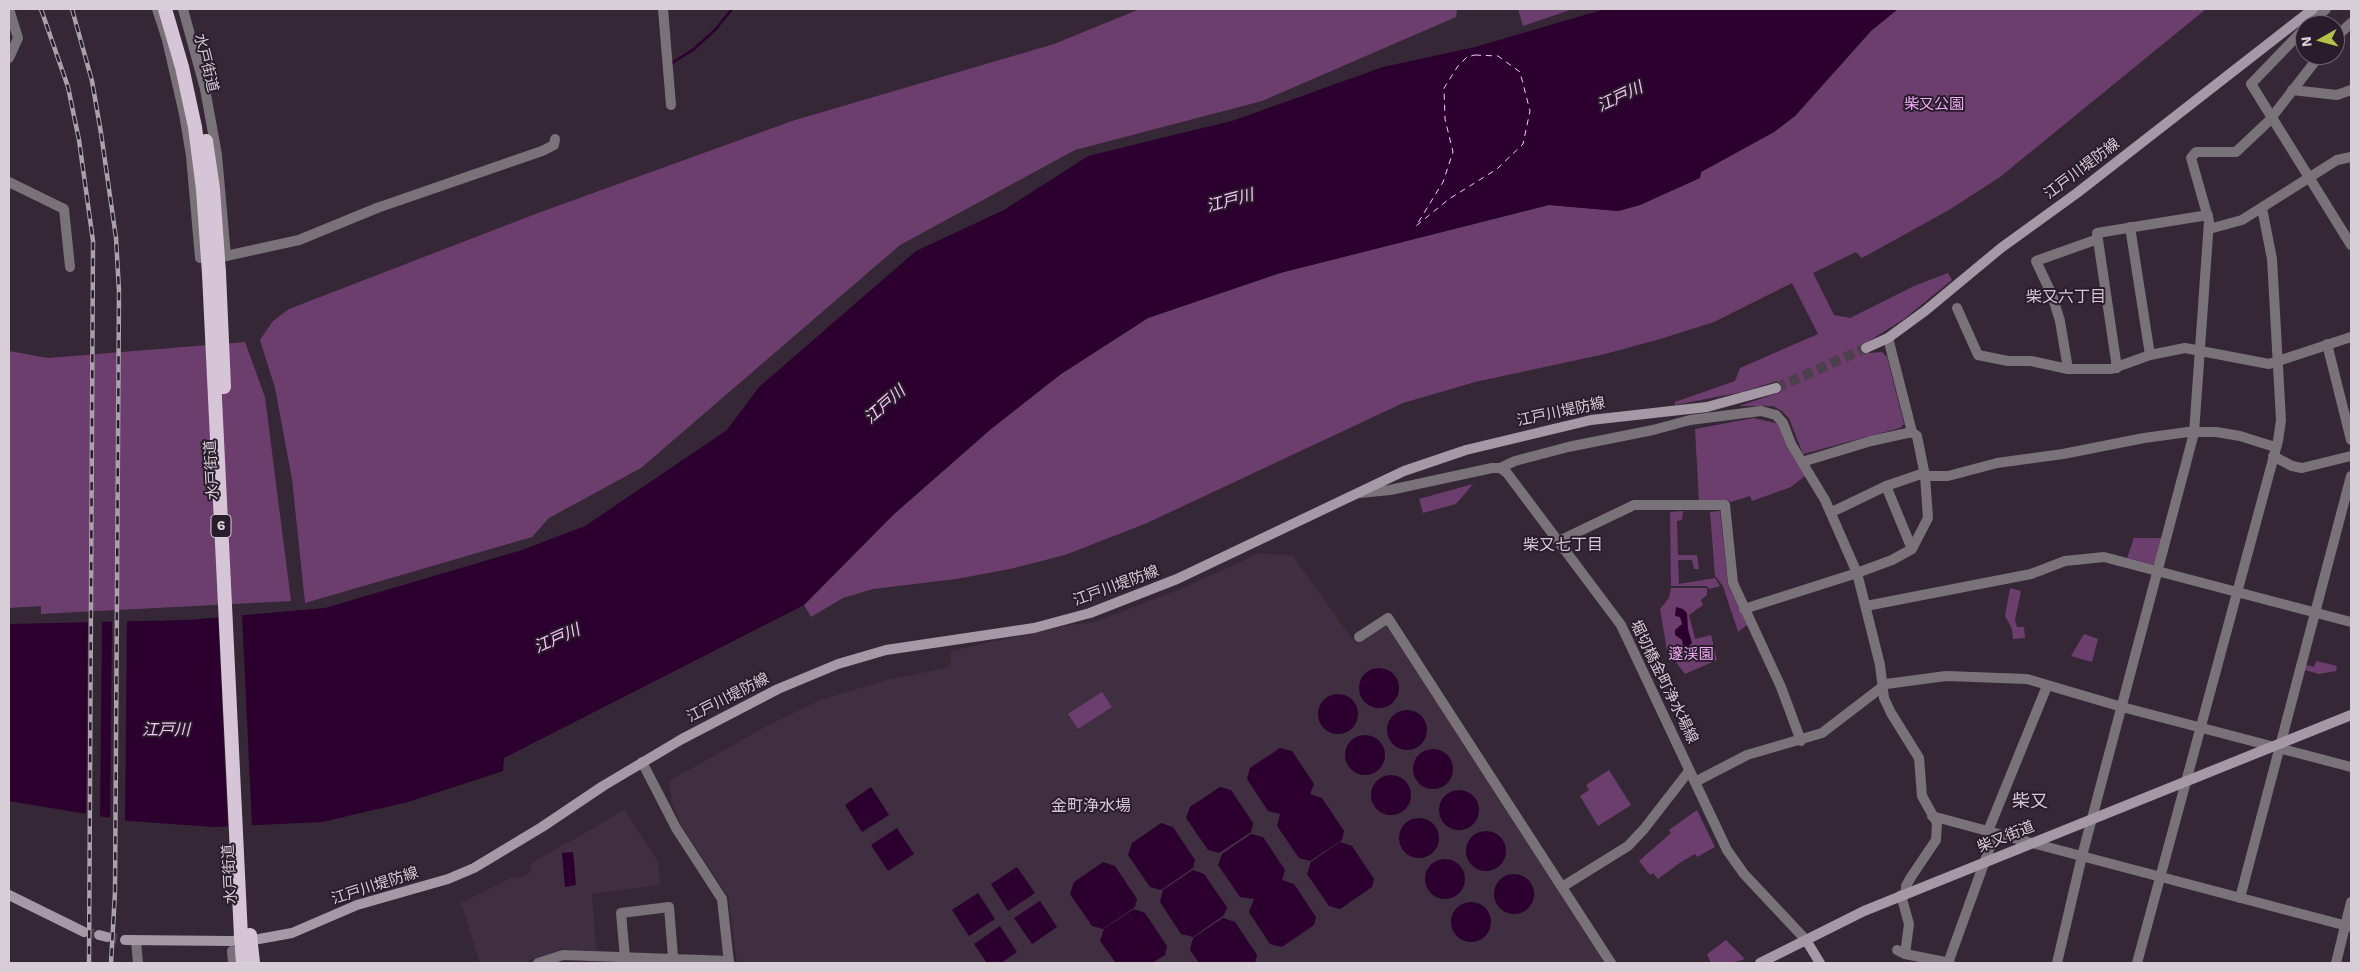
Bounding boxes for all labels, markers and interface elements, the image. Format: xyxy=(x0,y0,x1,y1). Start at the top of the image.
north arrow xyxy=(2295,15,2345,65)
street label: 水戸街道 xyxy=(190,32,222,94)
text: N xyxy=(2298,36,2315,48)
water label: 江戸川 xyxy=(1594,78,1646,116)
park label: 柴又公園 xyxy=(1904,96,1964,114)
street label: 江戸川堤防線 xyxy=(2041,135,2123,203)
water label: 江戸川 xyxy=(1204,186,1256,216)
district label: 柴又六丁目 xyxy=(2026,287,2106,307)
water label: 江戸川 xyxy=(861,382,909,428)
street label: 江戸川堤防線 xyxy=(1515,394,1607,430)
street label: 水戸街道 xyxy=(201,440,223,500)
road number: 6 xyxy=(211,514,231,538)
district label: 柴又七丁目 xyxy=(1523,535,1603,555)
street label: 江戸川堤防線 xyxy=(1071,562,1161,610)
street label: 堀切橋金町浄水場線 xyxy=(1626,617,1702,747)
water label: 江戸川 xyxy=(531,620,583,658)
park label: 邃渓園 xyxy=(1669,646,1713,664)
street label: 江戸川堤防線 xyxy=(684,670,772,726)
water label: 江戸川 xyxy=(142,720,190,740)
district label: 柴又 xyxy=(2012,791,2048,813)
district label: 金町浄水場 xyxy=(1051,796,1131,816)
street label: 柴又街道 xyxy=(1975,817,2037,857)
street label: 水戸街道 xyxy=(219,844,241,904)
street label: 江戸川堤防線 xyxy=(329,864,421,908)

